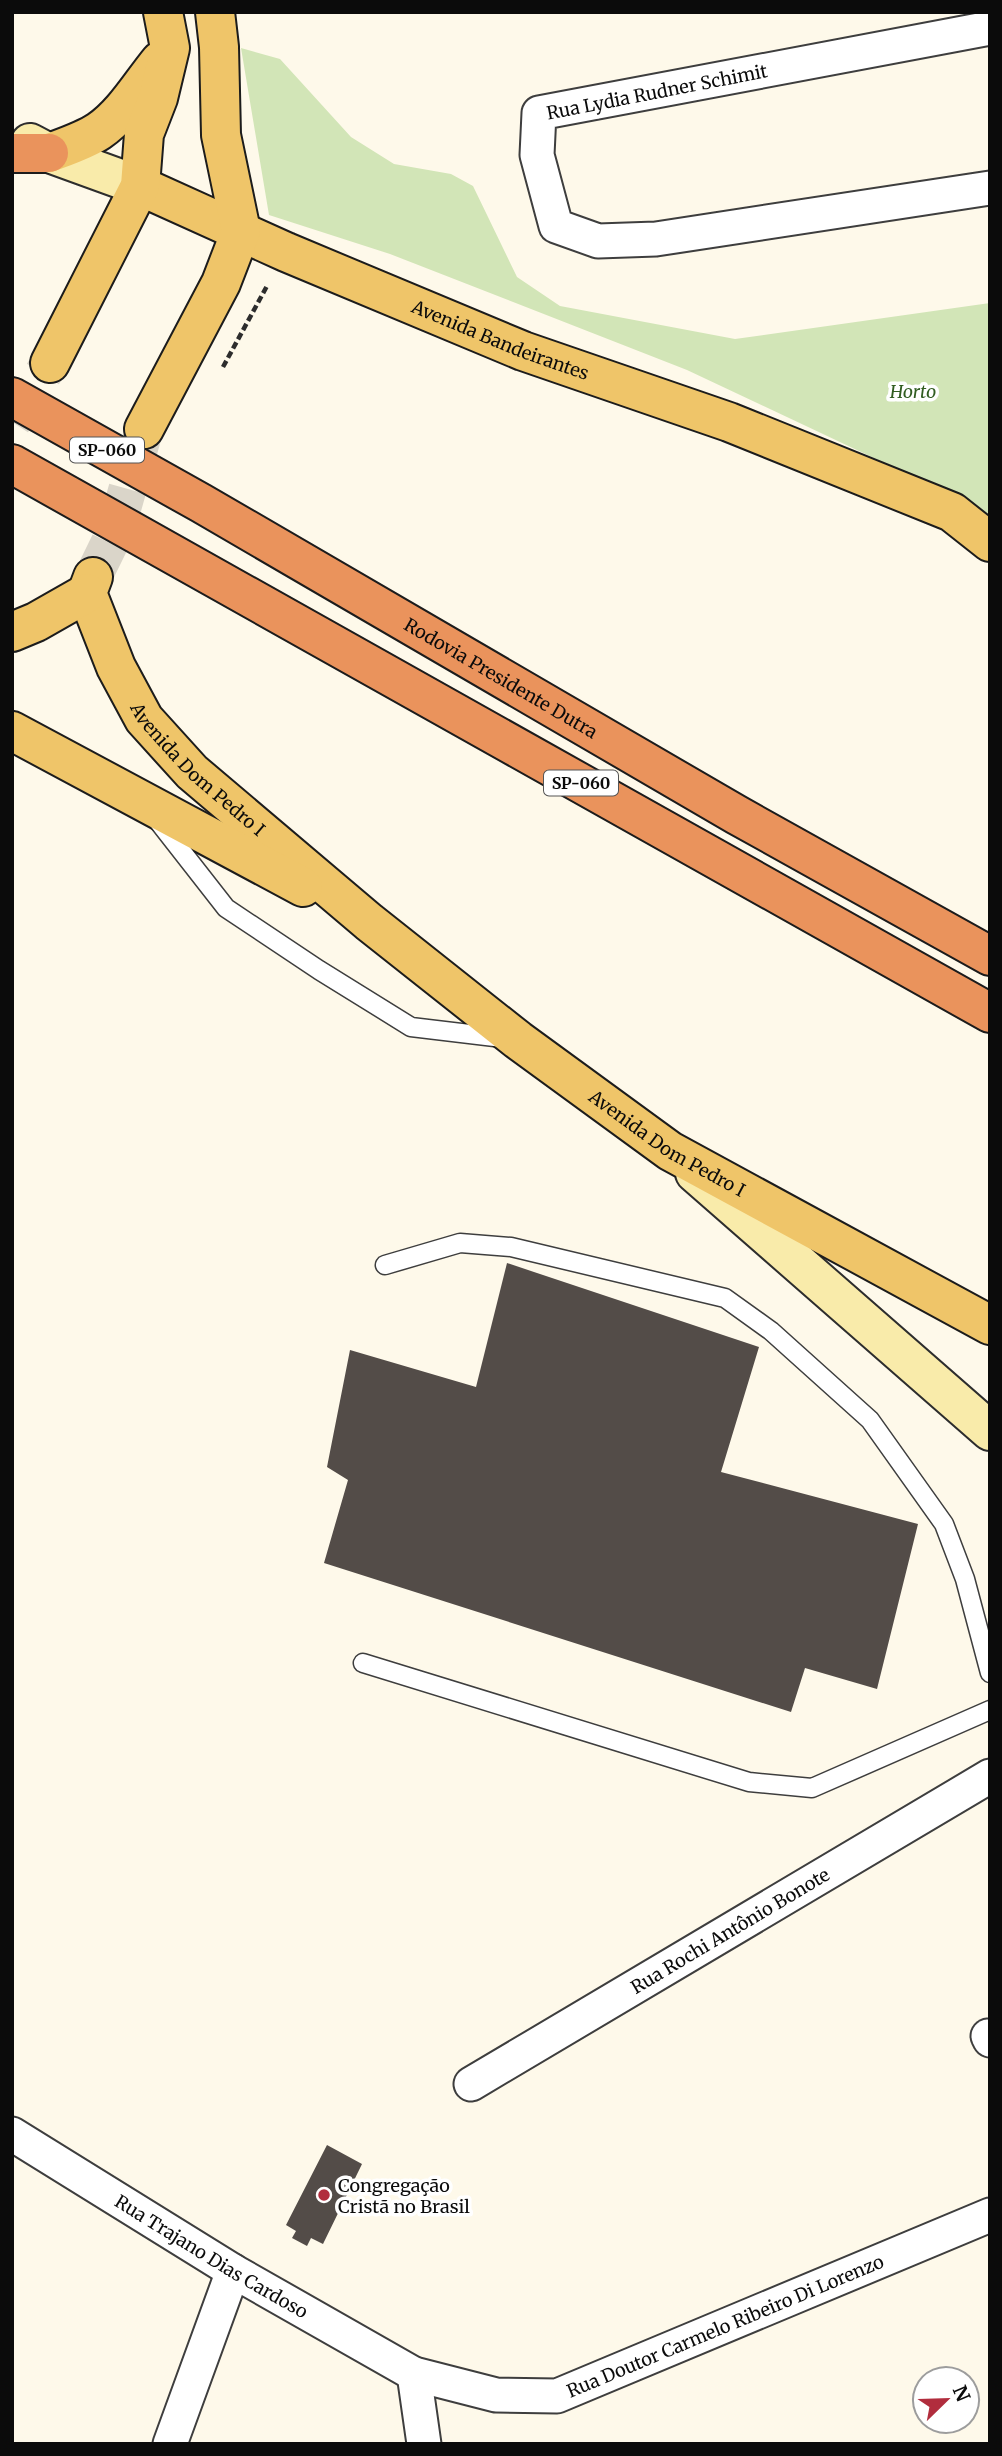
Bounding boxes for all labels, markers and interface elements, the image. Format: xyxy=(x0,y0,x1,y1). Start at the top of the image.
street label: Rua Lydia Rudner Schimit xyxy=(545,59,769,125)
street label: Avenida Bandeirantes xyxy=(408,294,592,384)
park label: Horto xyxy=(889,380,936,403)
road number: SP-060 xyxy=(70,438,144,463)
street label: Rodovia Presidente Dutra xyxy=(400,612,602,743)
street label: Avenida Dom Pedro I xyxy=(125,697,270,841)
road number: SP-060 xyxy=(544,770,618,796)
street label: Avenida Dom Pedro I xyxy=(584,1084,749,1201)
street label: Rua Rochi Antônio Bonote xyxy=(626,1862,833,1998)
place label: Congregação Cristã no Brasil xyxy=(338,2174,470,2218)
marker: Congregação Cristã no Brasil xyxy=(316,2187,332,2203)
street label: Rua Trajano Dias Cardoso xyxy=(111,2189,312,2323)
street label: Rua Doutor Carmelo Ribeiro Di Lorenzo xyxy=(563,2249,887,2402)
north arrow xyxy=(911,2365,981,2435)
text: N xyxy=(948,2382,976,2405)

